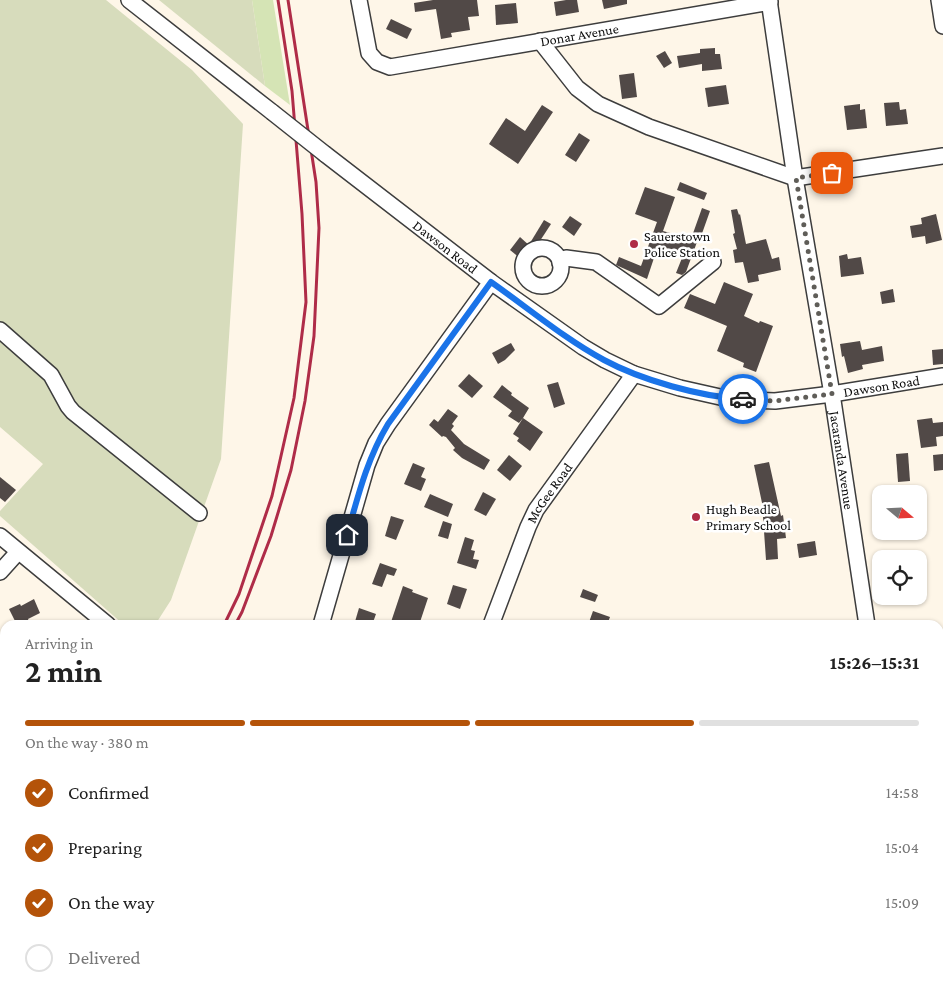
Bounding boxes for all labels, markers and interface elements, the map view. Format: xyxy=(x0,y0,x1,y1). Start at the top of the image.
street label: Donar Avenue xyxy=(539,20,620,49)
pin xyxy=(811,152,853,194)
icon: bag xyxy=(818,159,846,187)
street label: Dawson Road xyxy=(410,217,481,277)
place label: Sauerstown Police Station xyxy=(644,228,720,260)
marker: Sauerstown Police Station xyxy=(628,238,640,250)
street label: Dawson Road xyxy=(842,372,921,400)
courier xyxy=(718,374,768,424)
icon: car xyxy=(729,385,757,413)
street label: Jacaranda Avenue xyxy=(826,408,857,511)
street label: McGee Road xyxy=(523,459,576,525)
north arrow xyxy=(872,485,928,540)
map controls xyxy=(872,485,927,605)
place label: Hugh Beadle Primary School xyxy=(706,501,791,533)
marker: Hugh Beadle Primary School xyxy=(690,511,702,523)
pin xyxy=(326,514,368,556)
icon: home xyxy=(333,521,361,549)
button: locate xyxy=(872,550,927,605)
text: Arriving in xyxy=(25,635,93,652)
text: 15:26–15:31 xyxy=(830,652,919,673)
text: 2 min xyxy=(25,653,102,689)
text: On the way · 380 m xyxy=(25,734,149,751)
icon: check xyxy=(25,779,53,807)
text: Confirmed xyxy=(68,782,149,803)
text: 14:58 xyxy=(886,784,919,801)
icon: check xyxy=(25,834,53,862)
text: Preparing xyxy=(68,837,142,858)
text: 15:04 xyxy=(885,839,919,856)
icon: check xyxy=(25,889,53,917)
text: On the way xyxy=(68,892,154,913)
text: 15:09 xyxy=(885,894,919,911)
text: Delivered xyxy=(68,947,141,968)

